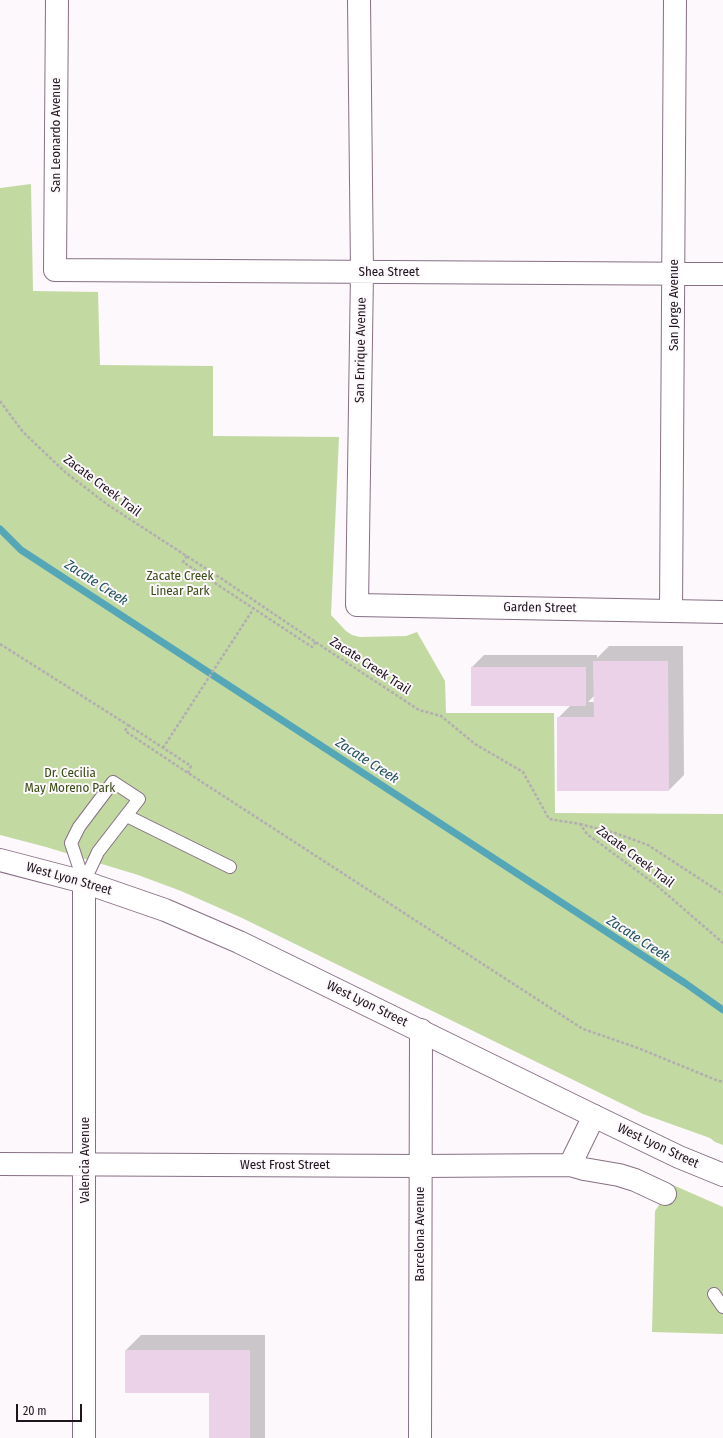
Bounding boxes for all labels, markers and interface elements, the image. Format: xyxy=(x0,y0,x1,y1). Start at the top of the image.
street label: San Leonardo Avenue xyxy=(48,78,64,192)
street label: San Jorge Avenue xyxy=(666,259,682,351)
street label: Shea Street xyxy=(359,264,419,280)
street label: San Enrique Avenue xyxy=(352,297,370,403)
street label: Zacate Creek Trail xyxy=(60,452,144,520)
water label: Zacate Creek xyxy=(61,556,131,610)
park label: Zacate Creek Linear Park xyxy=(146,568,214,599)
street label: Garden Street xyxy=(503,600,577,616)
street label: Zacate Creek Trail xyxy=(327,634,413,698)
water label: Zacate Creek xyxy=(332,734,402,788)
park label: Dr. Cecilia May Moreno Park xyxy=(25,765,115,796)
street label: Zacate Creek Trail xyxy=(593,823,677,891)
street label: West Lyon Street xyxy=(24,859,114,899)
water label: Zacate Creek xyxy=(603,912,673,966)
street label: West Lyon Street xyxy=(324,978,410,1030)
street label: Valencia Avenue xyxy=(77,1117,93,1203)
street label: West Lyon Street xyxy=(615,1120,701,1172)
street label: West Frost Street xyxy=(240,1157,330,1173)
street label: Barcelona Avenue xyxy=(412,1187,428,1281)
scale bar xyxy=(18,1396,84,1422)
text: 20 m xyxy=(23,1404,47,1418)

